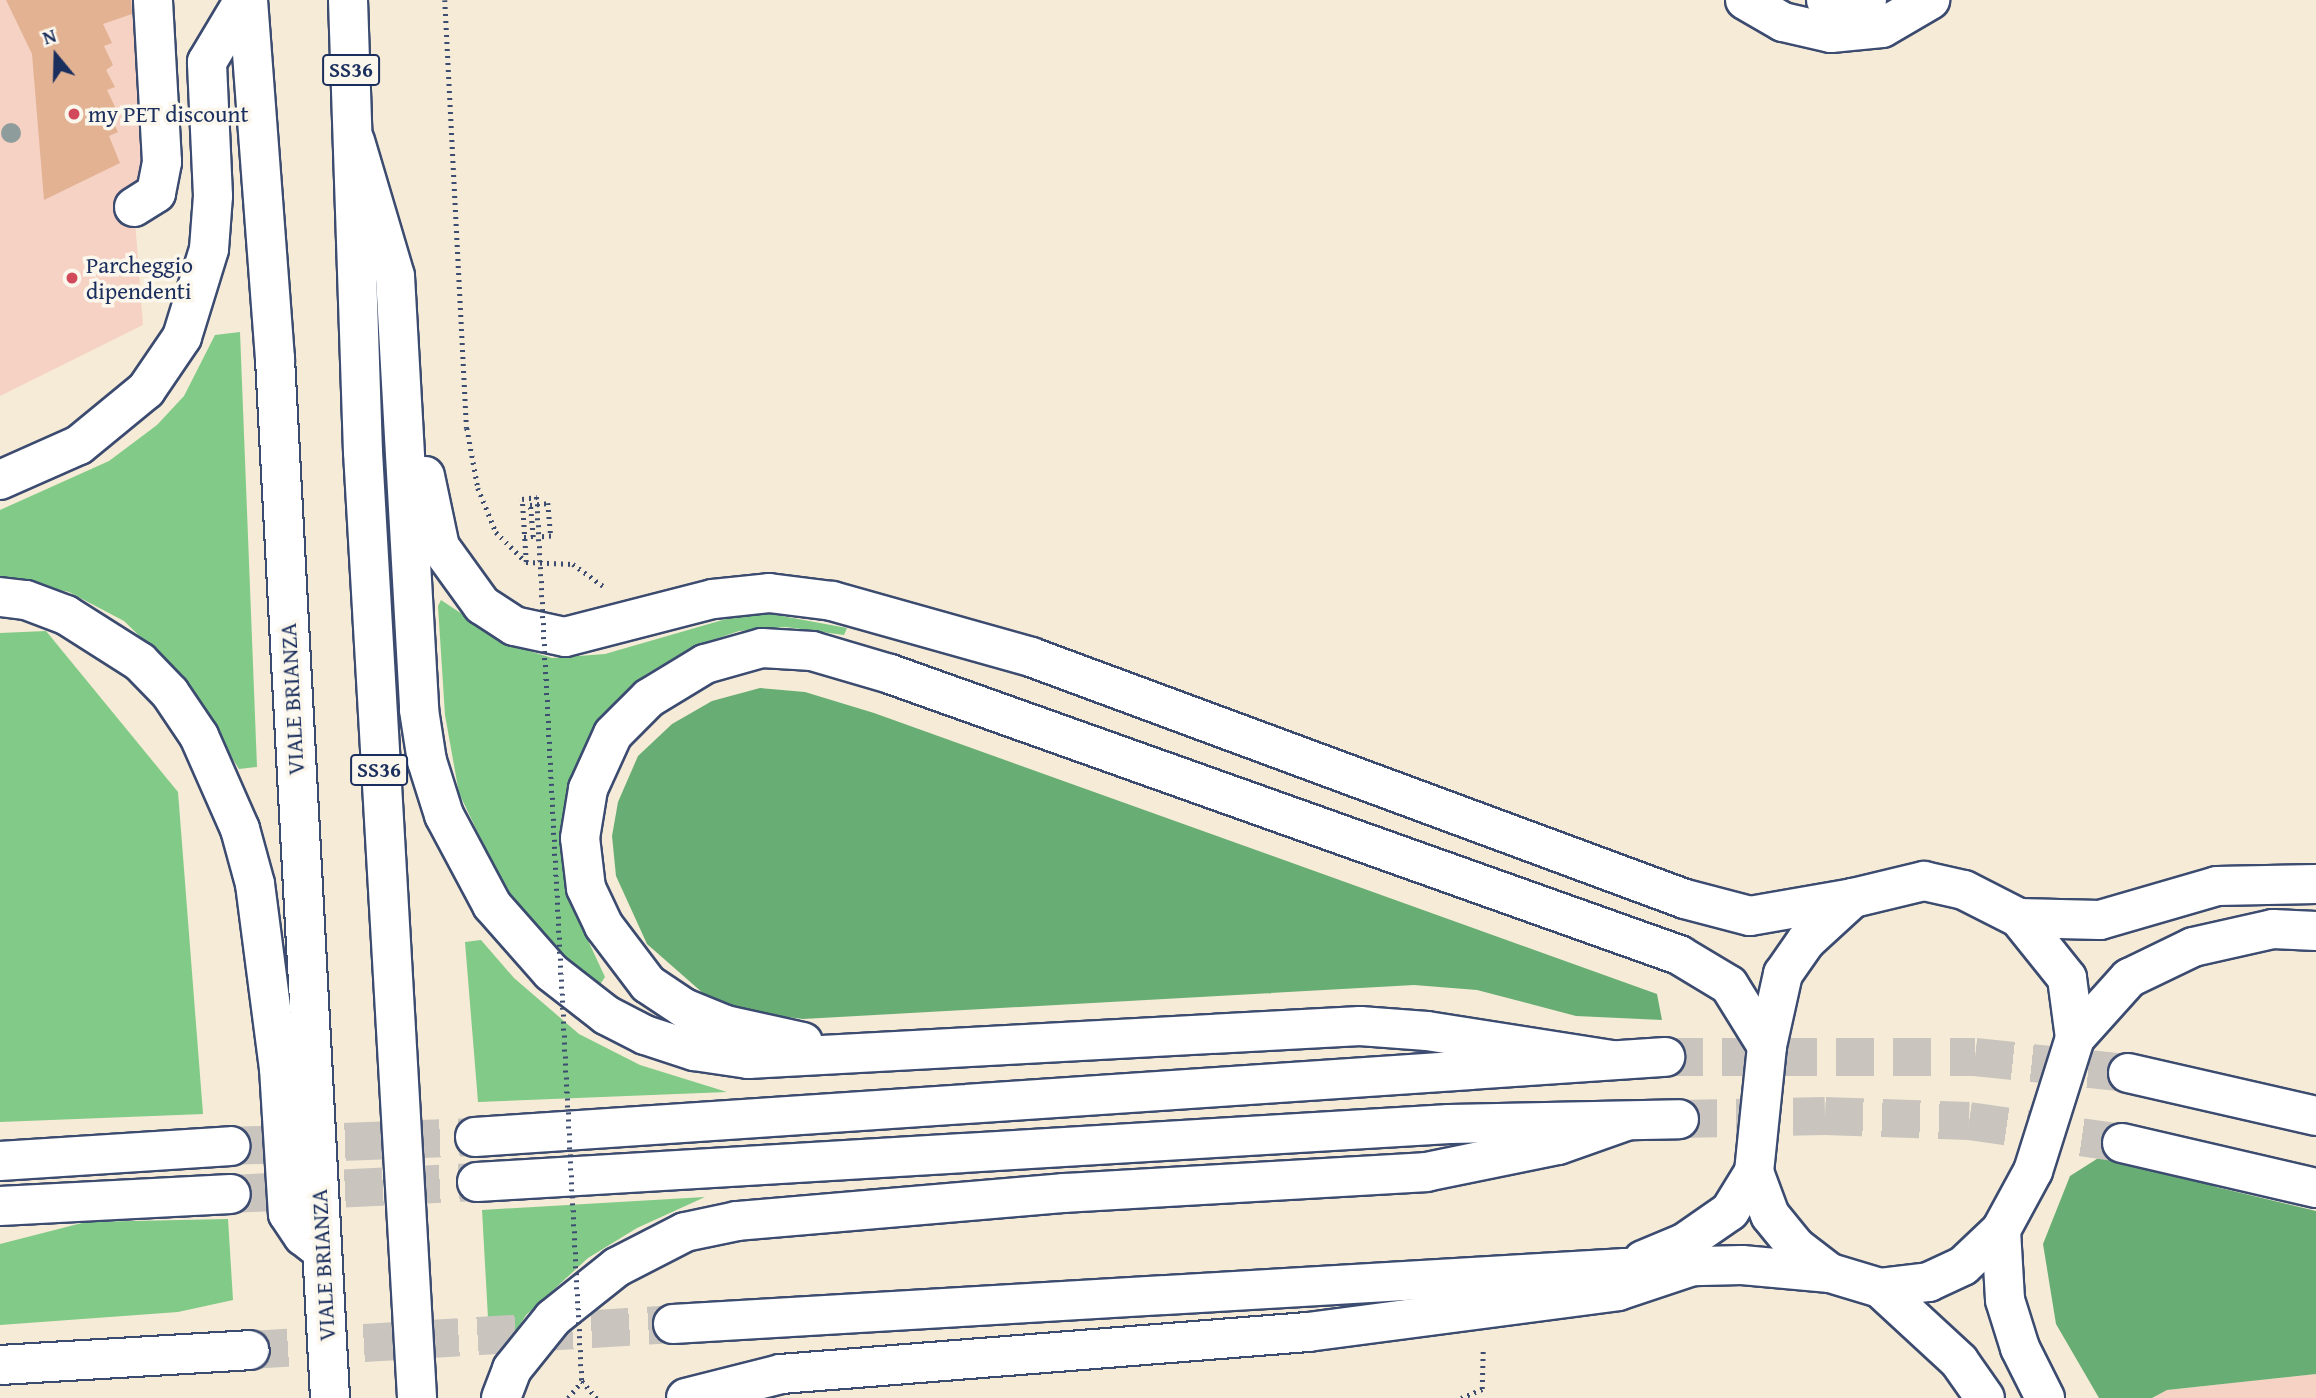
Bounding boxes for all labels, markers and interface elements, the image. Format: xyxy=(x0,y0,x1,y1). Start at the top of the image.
north arrow xyxy=(21,21,91,91)
text: N xyxy=(39,21,60,51)
road number: SS36 xyxy=(321,52,381,88)
place label: my PET discount xyxy=(88,100,249,128)
marker: my PET discount xyxy=(66,106,82,122)
place label: Parcheggio dipendenti xyxy=(86,251,193,305)
marker: Parcheggio dipendenti xyxy=(64,270,80,286)
street label: VIALE BRIANZA xyxy=(274,622,310,776)
road number: SS36 xyxy=(349,752,409,788)
street label: VIALE BRIANZA xyxy=(305,1188,341,1342)

